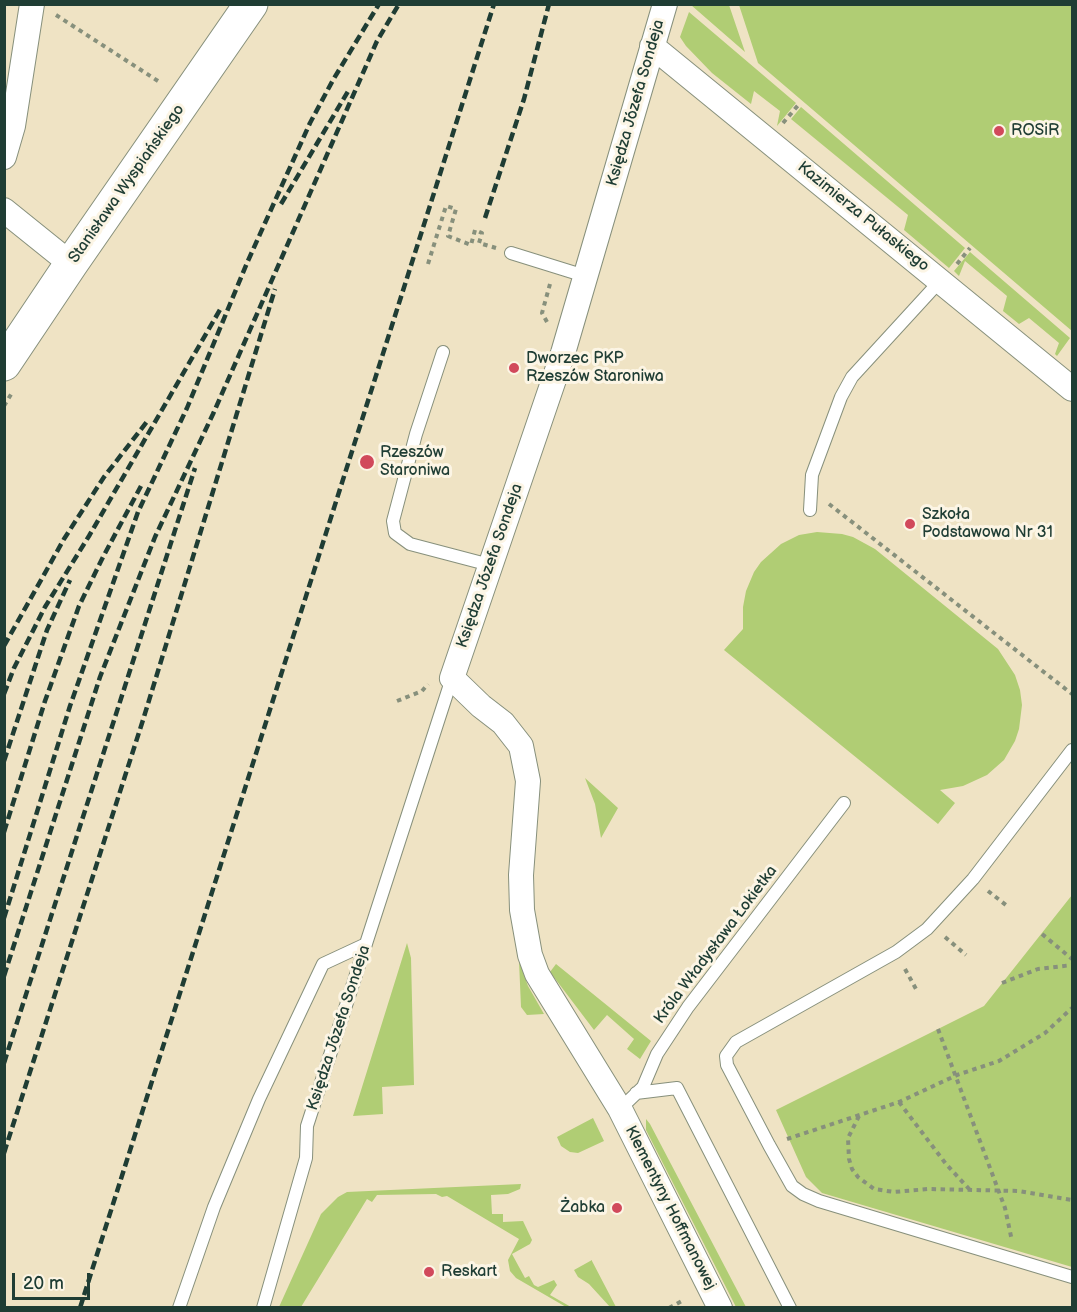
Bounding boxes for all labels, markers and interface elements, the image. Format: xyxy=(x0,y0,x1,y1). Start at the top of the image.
street label: Księdza Józefa Sondeja xyxy=(603,17,669,189)
street label: Stanisława Wyspiańskiego xyxy=(65,101,189,267)
place label: ROSiR xyxy=(1011,121,1059,141)
marker: ROSiR xyxy=(992,124,1006,138)
street label: Kazimierza Pułaskiego xyxy=(793,158,933,276)
place label: Dworzec PKP Rzeszów Staroniwa xyxy=(526,349,664,387)
marker: Dworzec PKP Rzeszów Staroniwa xyxy=(507,361,521,375)
place label: Rzeszów Staroniwa xyxy=(380,443,450,481)
marker: Rzeszów Staroniwa xyxy=(358,453,376,471)
street label: Księdza Józefa Sondeja xyxy=(453,481,527,651)
place label: Szkoła Podstawowa Nr 31 xyxy=(922,505,1053,543)
marker: Szkoła Podstawowa Nr 31 xyxy=(903,517,917,531)
street label: Króla Władysława Łokietka xyxy=(650,862,782,1028)
street label: Księdza Józefa Sondeja xyxy=(303,943,375,1113)
street label: Klementyny Hoffmanowej xyxy=(620,1123,720,1293)
place label: Żabka xyxy=(561,1198,605,1218)
marker: Żabka xyxy=(610,1201,624,1215)
scale bar xyxy=(15,1261,93,1299)
place label: Reskart xyxy=(441,1262,497,1282)
marker: Reskart xyxy=(422,1265,436,1279)
text: 20 m xyxy=(23,1273,64,1294)

